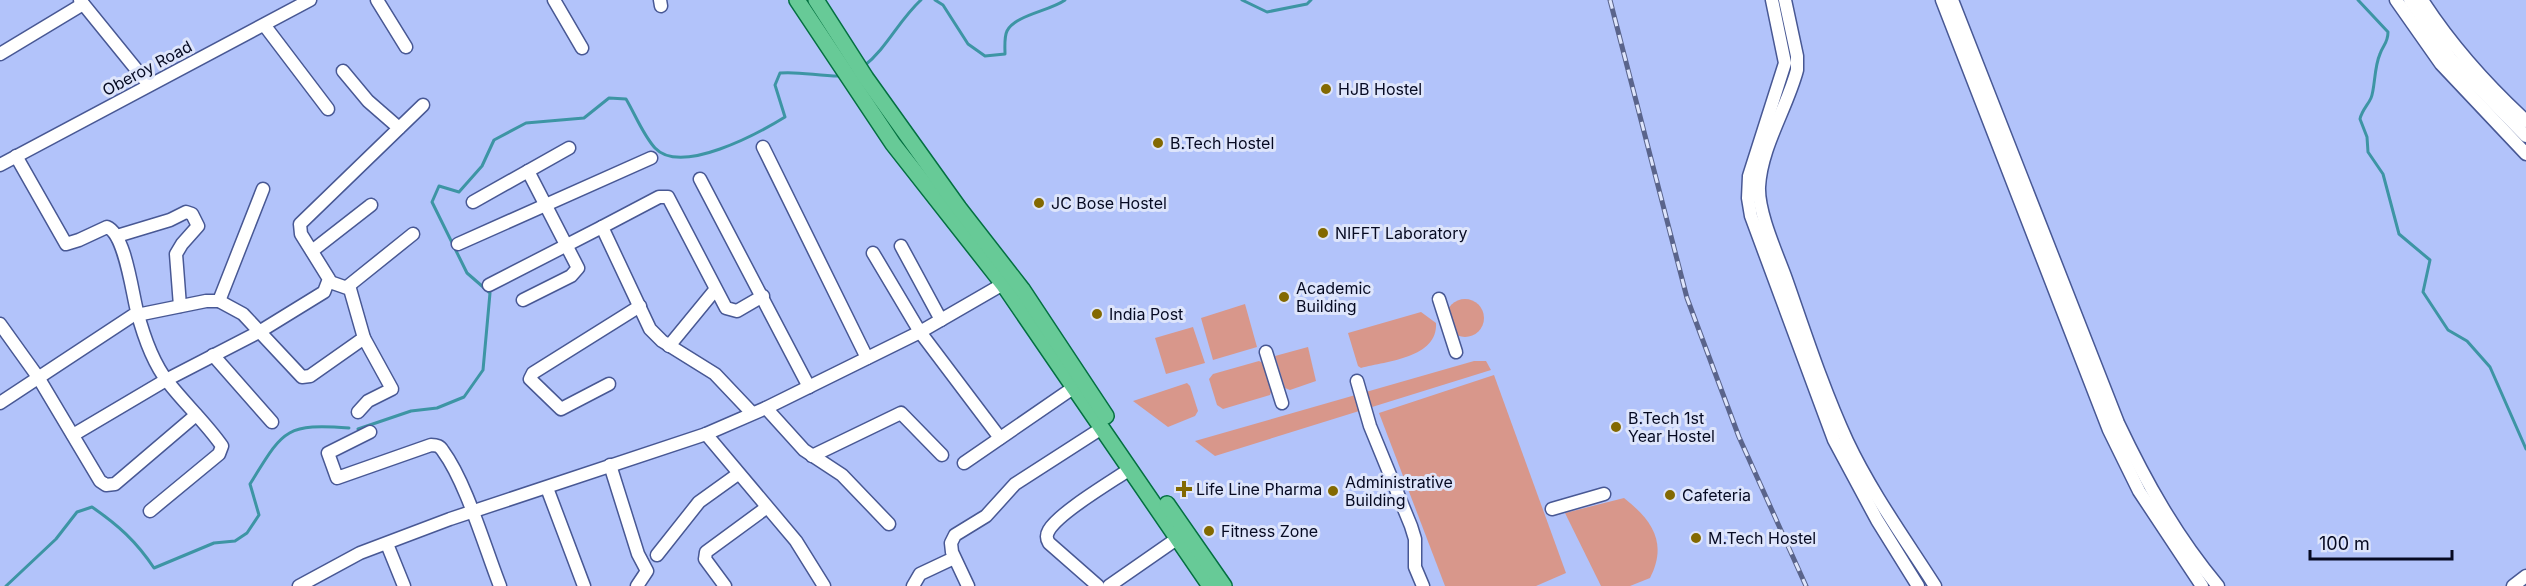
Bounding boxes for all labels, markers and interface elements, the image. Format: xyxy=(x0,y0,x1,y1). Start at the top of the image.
street label: Oberoy Road xyxy=(99,36,195,100)
place label: HJB Hostel xyxy=(1338,79,1422,99)
marker: HJB Hostel xyxy=(1319,82,1333,96)
place label: B.Tech Hostel xyxy=(1170,133,1274,153)
marker: B.Tech Hostel xyxy=(1151,136,1165,150)
place label: JC Bose Hostel xyxy=(1051,193,1167,213)
marker: JC Bose Hostel xyxy=(1032,196,1046,210)
place label: NIFFT Laboratory xyxy=(1335,223,1467,243)
marker: NIFFT Laboratory xyxy=(1316,226,1330,240)
place label: Academic Building xyxy=(1296,278,1371,316)
marker: Academic Building xyxy=(1277,290,1291,304)
place label: India Post xyxy=(1109,304,1183,324)
marker: India Post xyxy=(1090,307,1104,321)
place label: B.Tech 1st Year Hostel xyxy=(1628,408,1715,446)
marker: B.Tech 1st Year Hostel xyxy=(1609,420,1623,434)
place label: Administrative Building xyxy=(1345,472,1453,510)
place label: Life Line Pharma xyxy=(1196,479,1322,499)
marker: Life Line Pharma xyxy=(1177,482,1191,496)
marker: Administrative Building xyxy=(1326,484,1340,498)
place label: Cafeteria xyxy=(1682,485,1751,505)
marker: Cafeteria xyxy=(1663,488,1677,502)
place label: Fitness Zone xyxy=(1221,521,1318,541)
scale bar xyxy=(2310,523,2452,561)
marker: Fitness Zone xyxy=(1202,524,1216,538)
place label: M.Tech Hostel xyxy=(1708,528,1816,548)
marker: M.Tech Hostel xyxy=(1689,531,1703,545)
text: 100 m xyxy=(2319,533,2370,554)

